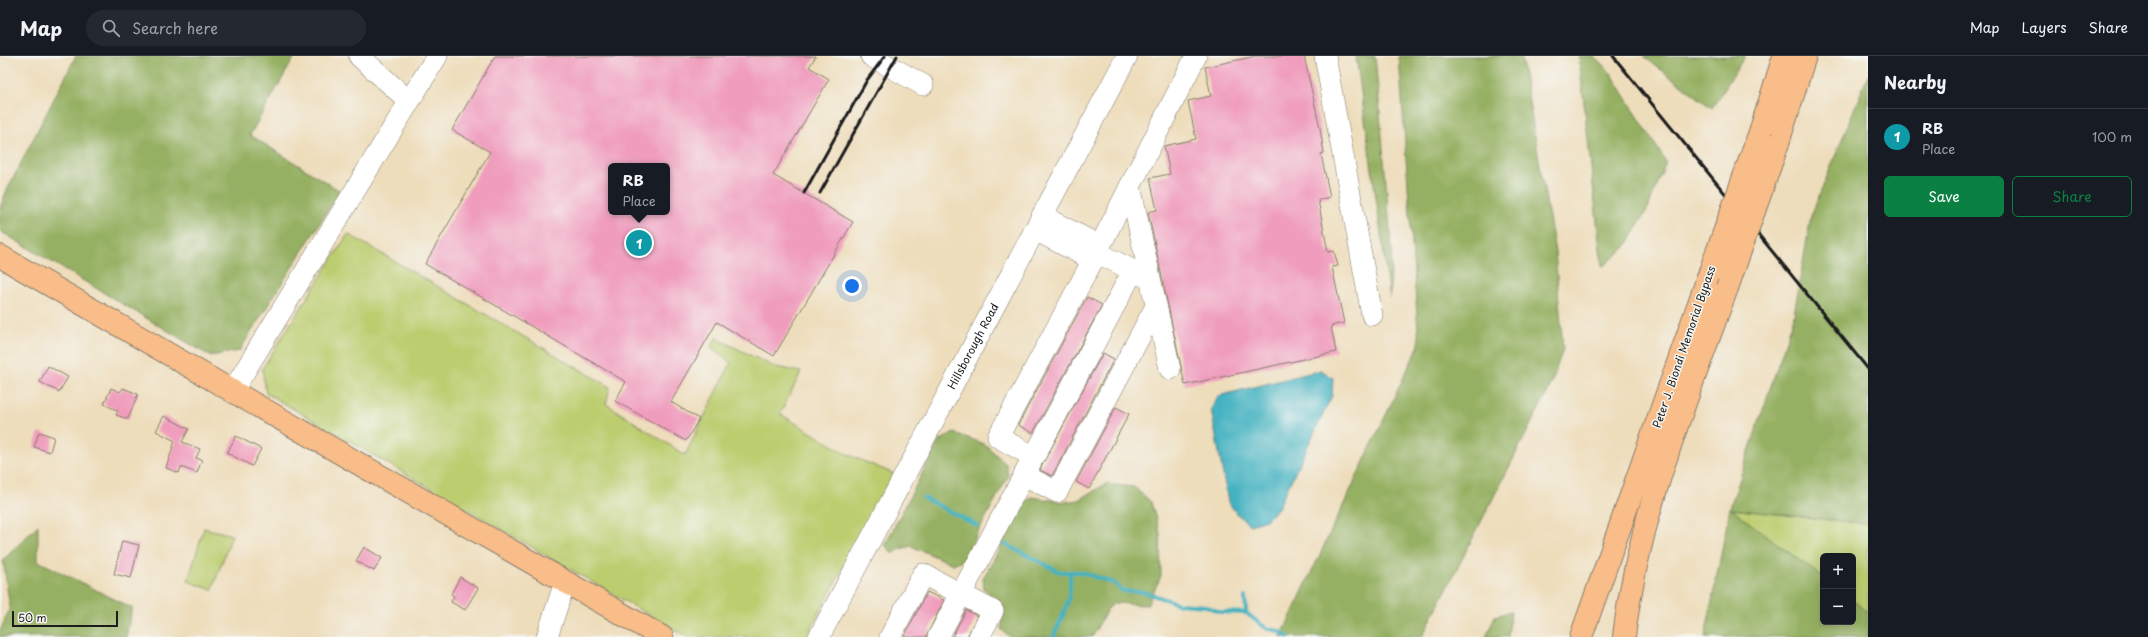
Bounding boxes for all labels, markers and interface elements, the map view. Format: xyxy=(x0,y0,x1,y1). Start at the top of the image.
search box xyxy=(86,10,366,46)
text: Map xyxy=(20,14,62,42)
text: Search here xyxy=(132,16,218,39)
icon: search xyxy=(100,17,122,39)
text: Map xyxy=(1970,17,2000,38)
text: Layers xyxy=(2022,17,2067,38)
text: Share xyxy=(2089,17,2128,38)
text: Nearby xyxy=(1884,69,1946,95)
text: RB xyxy=(1922,116,1943,139)
text: 1 xyxy=(1894,127,1900,146)
text: 100 m xyxy=(2092,127,2132,146)
text: Place xyxy=(1922,139,1955,158)
popup xyxy=(608,163,670,215)
text: RB xyxy=(622,168,644,191)
button: Save xyxy=(1884,176,2004,217)
button: Share xyxy=(2012,176,2132,217)
text: Place xyxy=(622,191,656,210)
pin: 1 xyxy=(626,228,652,258)
street label: Peter J. Biondi Memorial Bypass xyxy=(1648,263,1719,430)
your location xyxy=(842,276,862,296)
street label: Hillsborough Road xyxy=(943,300,1002,392)
map controls xyxy=(1820,553,1856,625)
button: + xyxy=(1820,553,1856,589)
button: − xyxy=(1820,589,1856,625)
scale bar xyxy=(12,609,118,628)
text: 50 m xyxy=(18,609,47,626)

